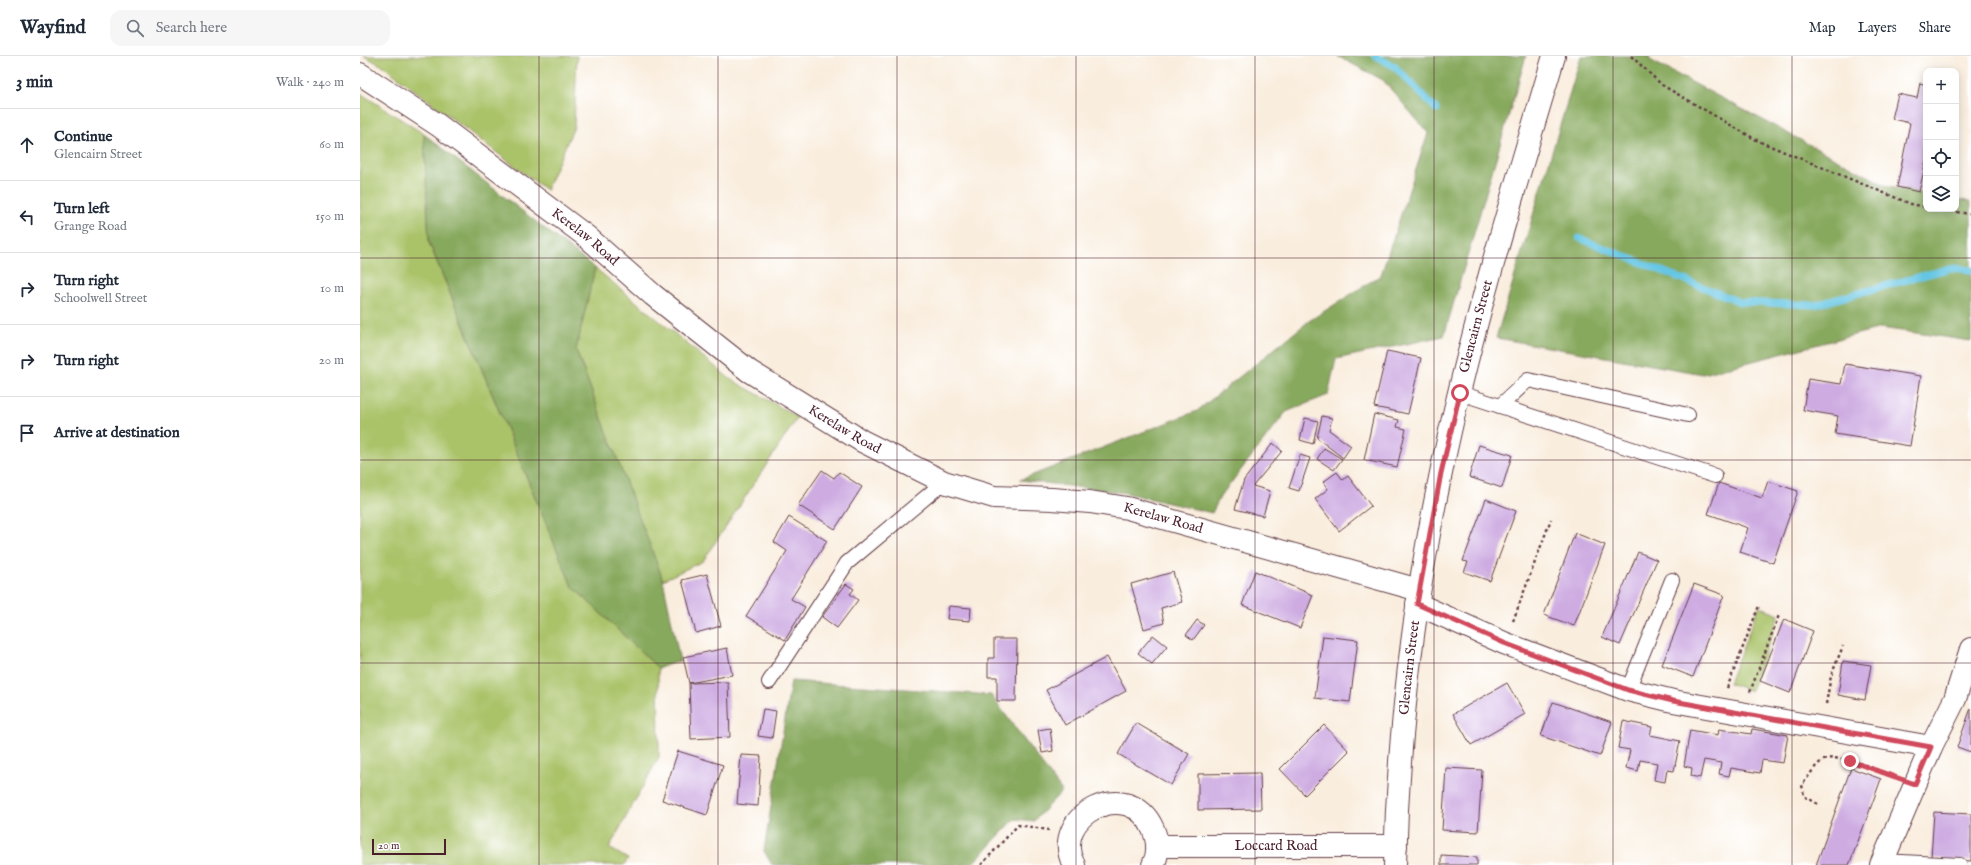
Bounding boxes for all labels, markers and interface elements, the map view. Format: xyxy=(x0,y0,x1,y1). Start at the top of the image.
search box xyxy=(110,10,390,46)
text: Wayfind xyxy=(20,16,86,40)
icon: search xyxy=(124,17,146,39)
text: Search here xyxy=(156,18,227,37)
text: Map xyxy=(1809,19,1836,37)
text: Layers xyxy=(1858,19,1897,37)
text: Share xyxy=(1919,19,1951,37)
map controls xyxy=(1923,68,1959,212)
button: + xyxy=(1923,68,1959,104)
text: 3 min xyxy=(16,72,53,93)
text: Walk · 240 m xyxy=(276,74,344,91)
button: − xyxy=(1923,104,1959,140)
text: Continue xyxy=(54,127,112,146)
icon: ahead xyxy=(16,134,38,156)
text: 60 m xyxy=(319,136,344,153)
button: locate xyxy=(1923,140,1959,176)
text: Glencairn Street xyxy=(54,146,142,163)
button: layers xyxy=(1923,176,1959,212)
text: Turn left xyxy=(54,199,110,218)
street label: Kerelaw Road xyxy=(548,204,623,270)
icon: left xyxy=(16,206,38,228)
text: 150 m xyxy=(315,208,344,225)
text: Grange Road xyxy=(54,218,127,235)
text: Turn right xyxy=(54,271,119,290)
icon: right xyxy=(16,278,38,300)
street label: Glencairn Street xyxy=(1455,278,1497,375)
text: 10 m xyxy=(320,280,344,297)
text: Schoolwell Street xyxy=(54,290,147,307)
icon: right xyxy=(16,350,38,372)
text: Turn right xyxy=(54,351,119,370)
text: 20 m xyxy=(319,352,344,369)
route start xyxy=(1451,384,1469,402)
street label: Kerelaw Road xyxy=(805,401,884,458)
icon: arrive xyxy=(16,422,38,444)
text: Arrive at destination xyxy=(54,423,180,442)
street label: Kerelaw Road xyxy=(1121,498,1206,538)
street label: Glencairn Street xyxy=(1395,619,1424,716)
route end xyxy=(1841,752,1859,770)
scale bar xyxy=(372,837,446,856)
street label: Loccard Road xyxy=(1234,837,1318,855)
text: 20 m xyxy=(378,839,399,853)

